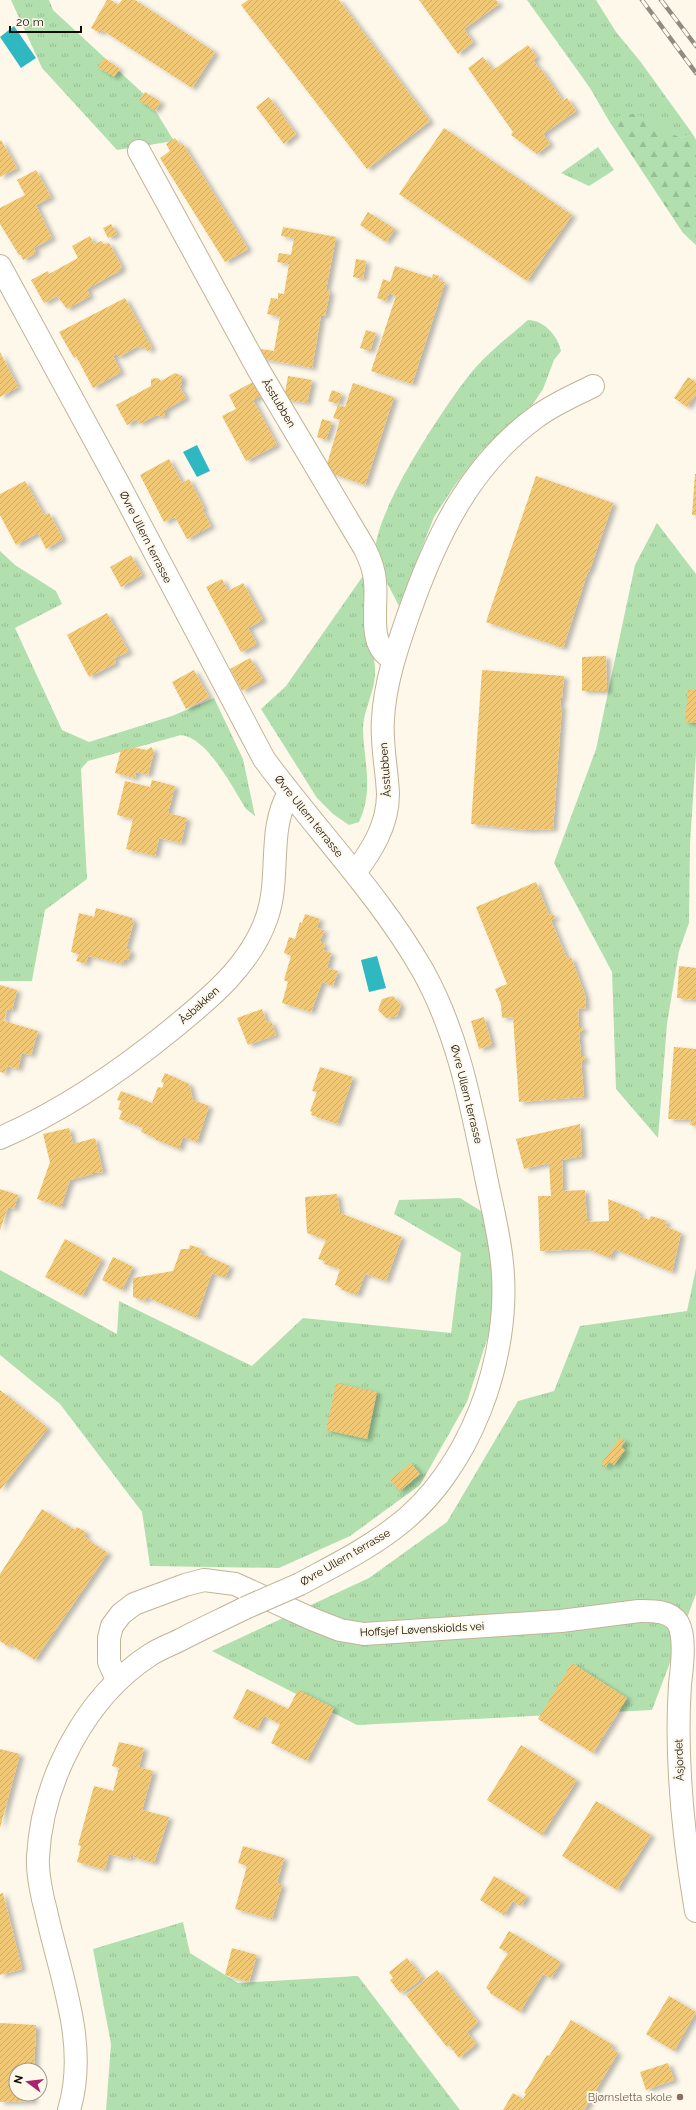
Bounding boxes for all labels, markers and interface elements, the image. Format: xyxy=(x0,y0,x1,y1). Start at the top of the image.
scale bar xyxy=(10,8,81,34)
text: 20 m xyxy=(16,15,44,29)
street label: Åsstubben xyxy=(259,376,299,430)
street label: Øvre Ullern terrasse xyxy=(117,489,175,586)
street label: Åsstubben xyxy=(376,742,394,798)
street label: Øvre Ullern terrasse xyxy=(272,773,346,860)
street label: Åsbakken xyxy=(176,983,222,1027)
street label: Øvre Ullern terrasse xyxy=(448,1043,485,1146)
street label: Øvre Ullern terrasse xyxy=(298,1526,393,1588)
street label: Hoffsjef Løvenskiolds vei xyxy=(359,1620,485,1639)
street label: Åsjordet xyxy=(671,1738,687,1781)
north arrow xyxy=(8,2062,48,2102)
text: N xyxy=(11,2074,26,2085)
place label: Bjørnsletta skole xyxy=(588,2091,673,2104)
marker: Bjørnsletta skole xyxy=(675,2092,685,2102)

